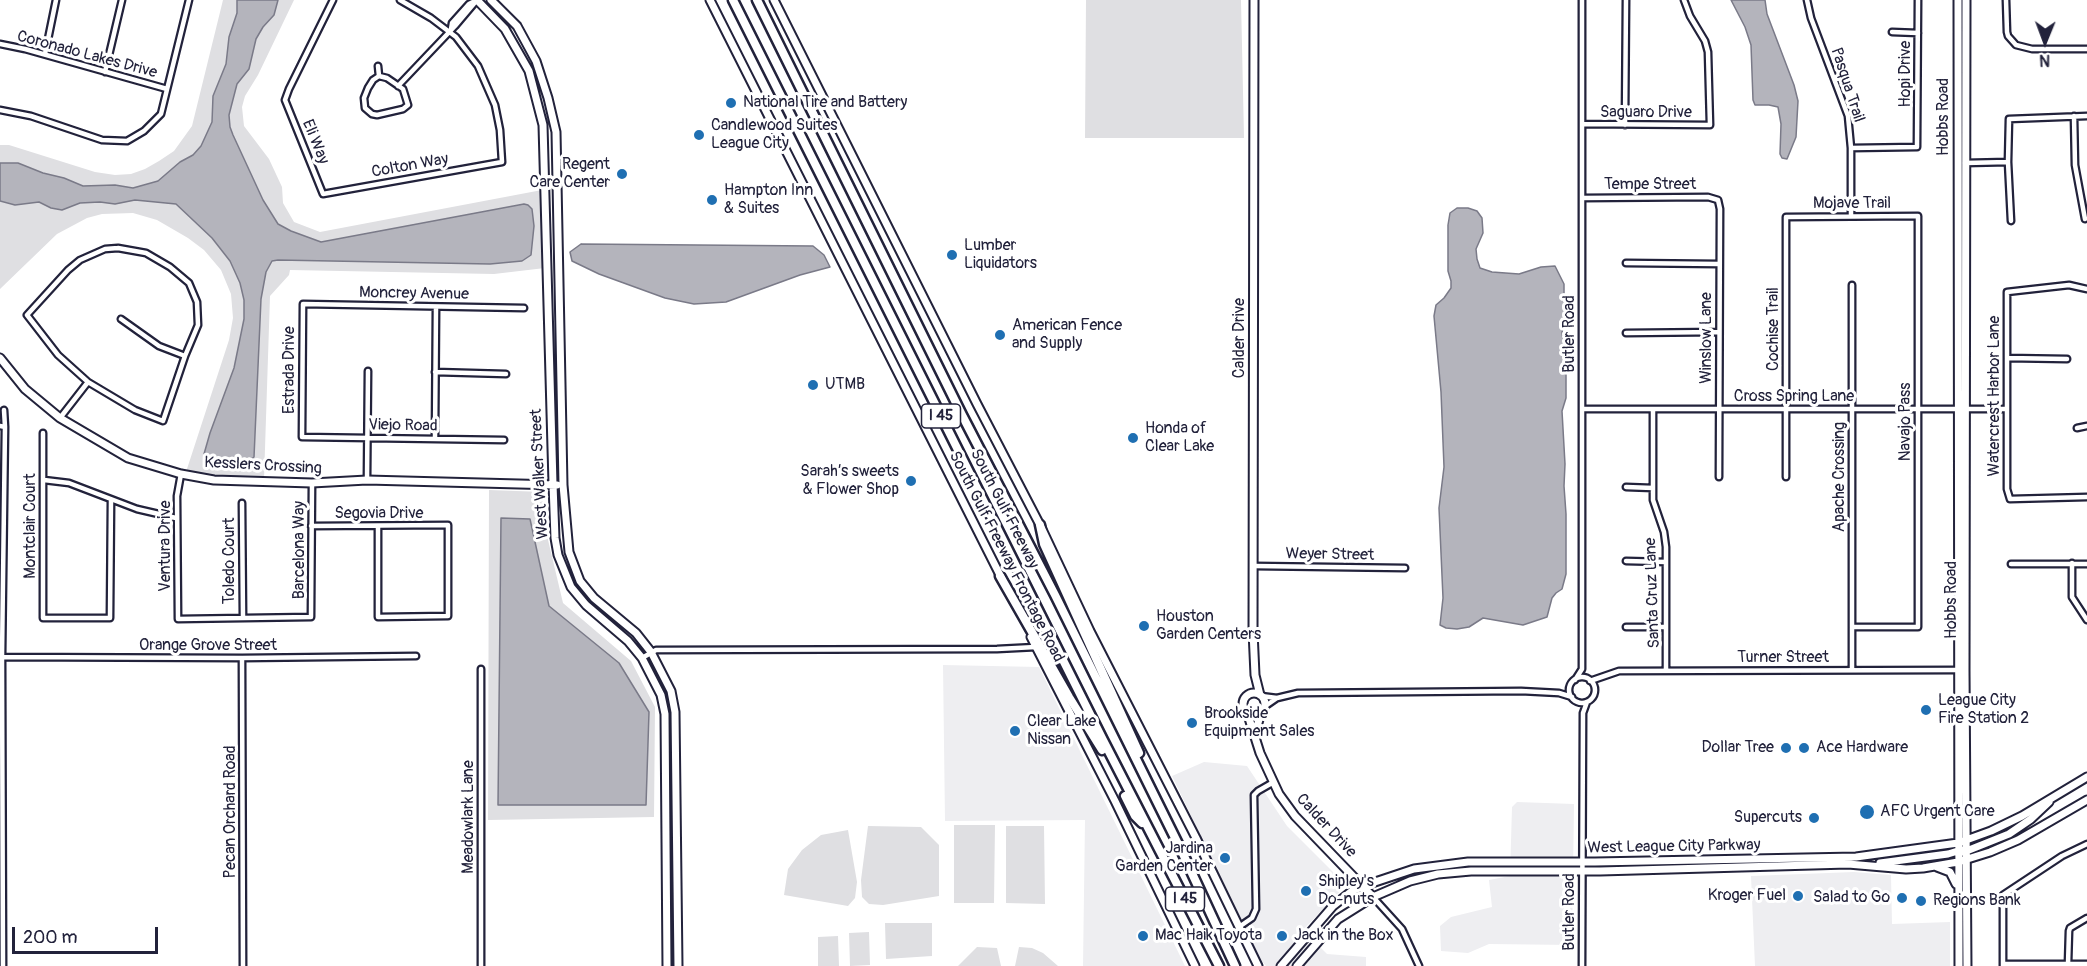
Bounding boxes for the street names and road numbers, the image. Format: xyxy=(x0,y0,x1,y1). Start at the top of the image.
street label: Coronado Lakes Drive xyxy=(15,27,159,83)
street label: Hopi Drive xyxy=(1896,41,1916,107)
street label: Pasqua Trail xyxy=(1826,45,1868,125)
street label: Hobbs Road xyxy=(1934,78,1954,156)
street label: Saguaro Drive xyxy=(1600,103,1692,123)
street label: Eli Way xyxy=(297,117,333,167)
street label: Colton Way xyxy=(370,150,450,182)
street label: Tempe Street xyxy=(1604,175,1696,195)
street label: Mojave Trail xyxy=(1813,194,1891,214)
street label: Moncrey Avenue xyxy=(359,283,469,305)
street label: Cochise Trail xyxy=(1764,287,1784,371)
street label: Winslow Lane xyxy=(1697,292,1717,384)
street label: Butler Road xyxy=(1560,295,1580,373)
street label: Calder Drive xyxy=(1230,298,1250,378)
street label: Watercrest Harbor Lane xyxy=(1985,316,2005,476)
street label: Estrada Drive xyxy=(280,326,300,414)
street label: Navajo Pass xyxy=(1896,383,1916,461)
street label: Cross Spring Lane xyxy=(1734,387,1854,407)
road number: I 45 xyxy=(922,404,960,428)
street label: West Walker Street xyxy=(527,408,553,540)
street label: Viejo Road xyxy=(368,416,438,436)
street label: Apache Crossing xyxy=(1830,422,1850,532)
street label: South Gulf Freeway xyxy=(966,446,1042,572)
street label: South Gulf Freeway Frontage Road xyxy=(944,448,1068,666)
street label: Kesslers Crossing xyxy=(204,453,322,479)
street label: Montclair Court xyxy=(21,473,41,579)
street label: Ventura Drive xyxy=(156,500,176,592)
street label: Barcelona Way xyxy=(290,501,310,599)
street label: Segovia Drive xyxy=(335,504,423,524)
street label: Toledo Court xyxy=(220,518,240,604)
street label: Santa Cruz Lane xyxy=(1641,537,1665,649)
street label: Weyer Street xyxy=(1285,545,1375,565)
street label: Hobbs Road xyxy=(1942,561,1962,639)
street label: Orange Grove Street xyxy=(139,636,277,656)
street label: Turner Street xyxy=(1737,648,1829,668)
street label: Pecan Orchard Road xyxy=(221,745,241,879)
street label: Meadowlark Lane xyxy=(459,760,479,874)
street label: Calder Drive xyxy=(1292,790,1360,862)
street label: West League City Parkway xyxy=(1587,836,1761,858)
street label: Butler Road xyxy=(1560,873,1580,951)
road number: I 45 xyxy=(1166,887,1204,911)

